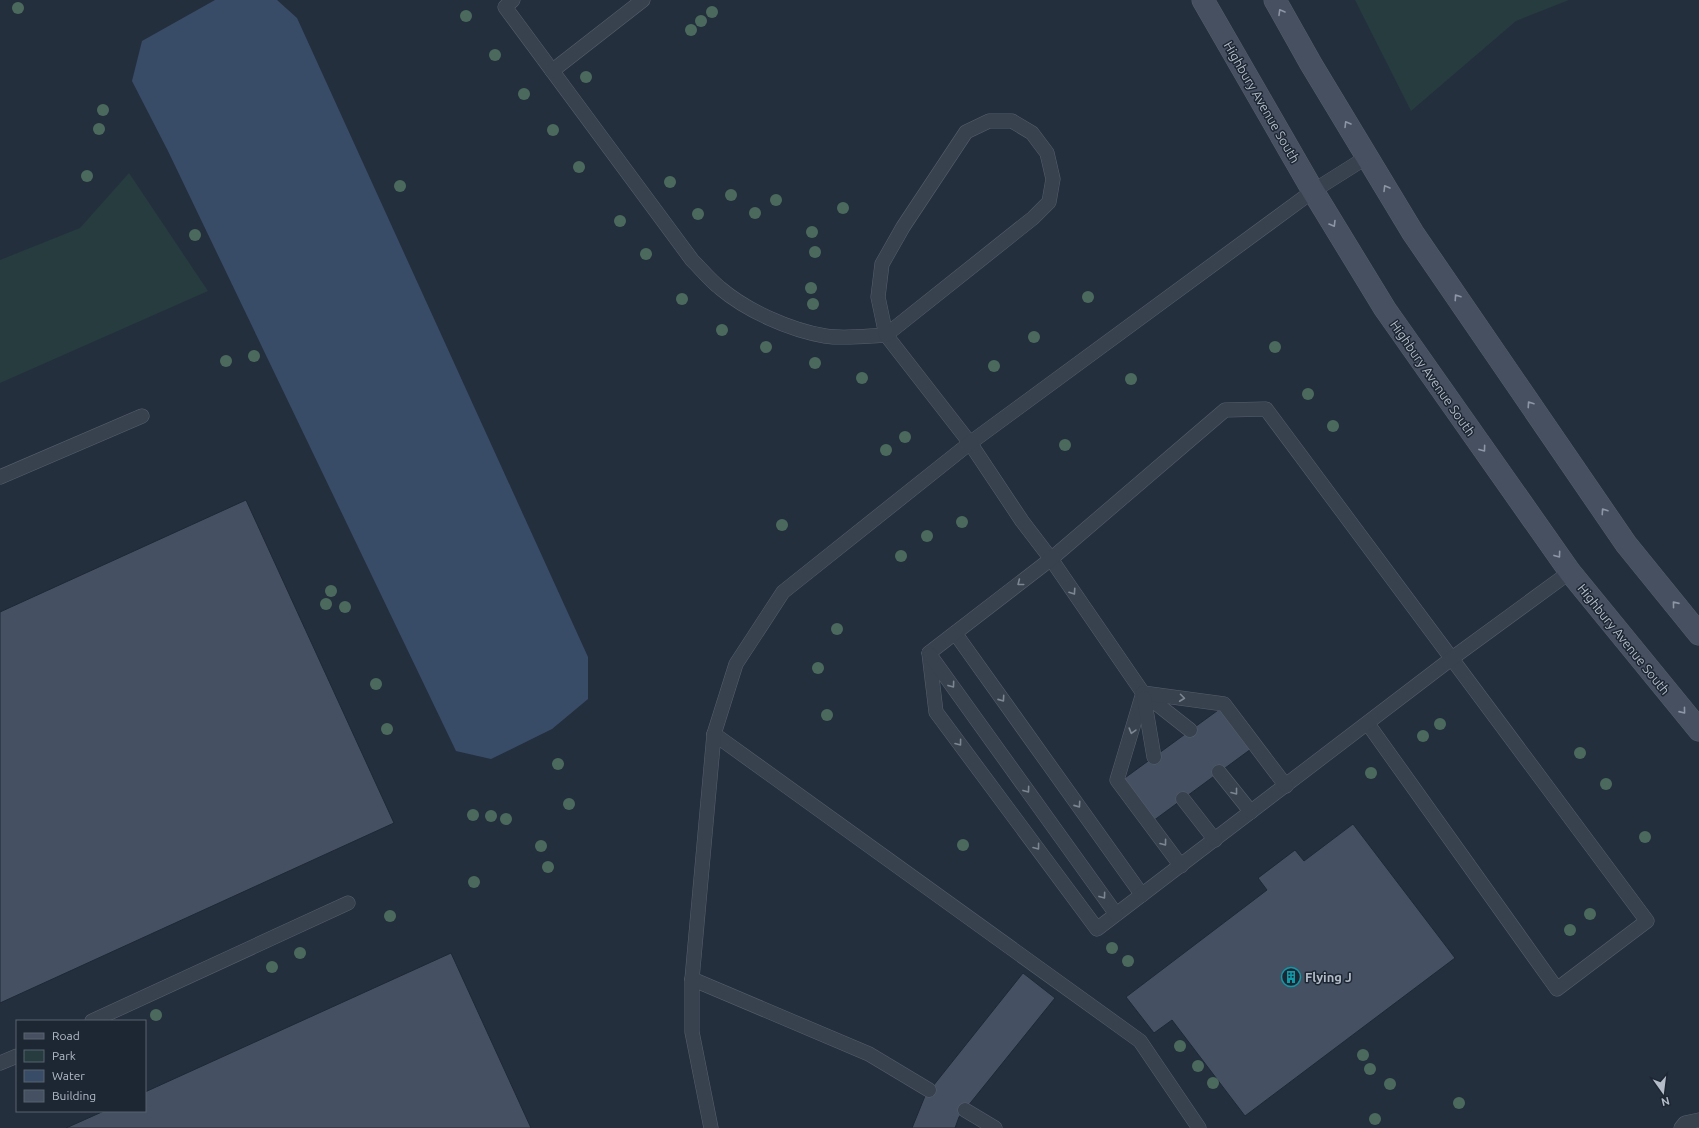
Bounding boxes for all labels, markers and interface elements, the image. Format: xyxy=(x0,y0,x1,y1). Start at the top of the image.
one-way arrow xyxy=(1279,9,1286,16)
street label: Highbury Avenue South xyxy=(1222,39,1302,165)
one-way arrow xyxy=(1344,121,1352,128)
one-way arrow xyxy=(1383,185,1390,192)
one-way arrow xyxy=(1328,220,1336,227)
one-way arrow xyxy=(1454,294,1462,301)
street label: Highbury Avenue South xyxy=(1388,318,1478,438)
one-way arrow xyxy=(1528,402,1535,409)
one-way arrow xyxy=(1478,445,1485,452)
one-way arrow xyxy=(1602,509,1609,516)
one-way arrow xyxy=(1553,550,1560,557)
one-way arrow xyxy=(1018,578,1025,585)
street label: Highbury Avenue South xyxy=(1575,581,1673,697)
one-way arrow xyxy=(1068,587,1075,594)
one-way arrow xyxy=(1672,602,1679,609)
one-way arrow xyxy=(947,681,954,688)
one-way arrow xyxy=(1179,693,1185,702)
one-way arrow xyxy=(997,695,1004,702)
one-way arrow xyxy=(1678,707,1685,714)
one-way arrow xyxy=(1128,727,1137,734)
one-way arrow xyxy=(954,739,961,746)
one-way arrow xyxy=(1022,786,1029,793)
one-way arrow xyxy=(1231,788,1238,795)
one-way arrow xyxy=(1073,801,1080,808)
one-way arrow xyxy=(1159,839,1166,846)
one-way arrow xyxy=(1032,843,1039,850)
one-way arrow xyxy=(1098,892,1106,899)
building icon: Flying J xyxy=(1280,966,1302,988)
place label: Flying J xyxy=(1305,970,1352,984)
legend xyxy=(16,1020,146,1112)
text: Road xyxy=(52,1029,80,1042)
text: Park xyxy=(52,1049,76,1062)
text: Water xyxy=(52,1069,85,1082)
north arrow xyxy=(1643,1072,1683,1112)
text: Building xyxy=(52,1089,96,1102)
text: N xyxy=(1660,1095,1671,1109)

